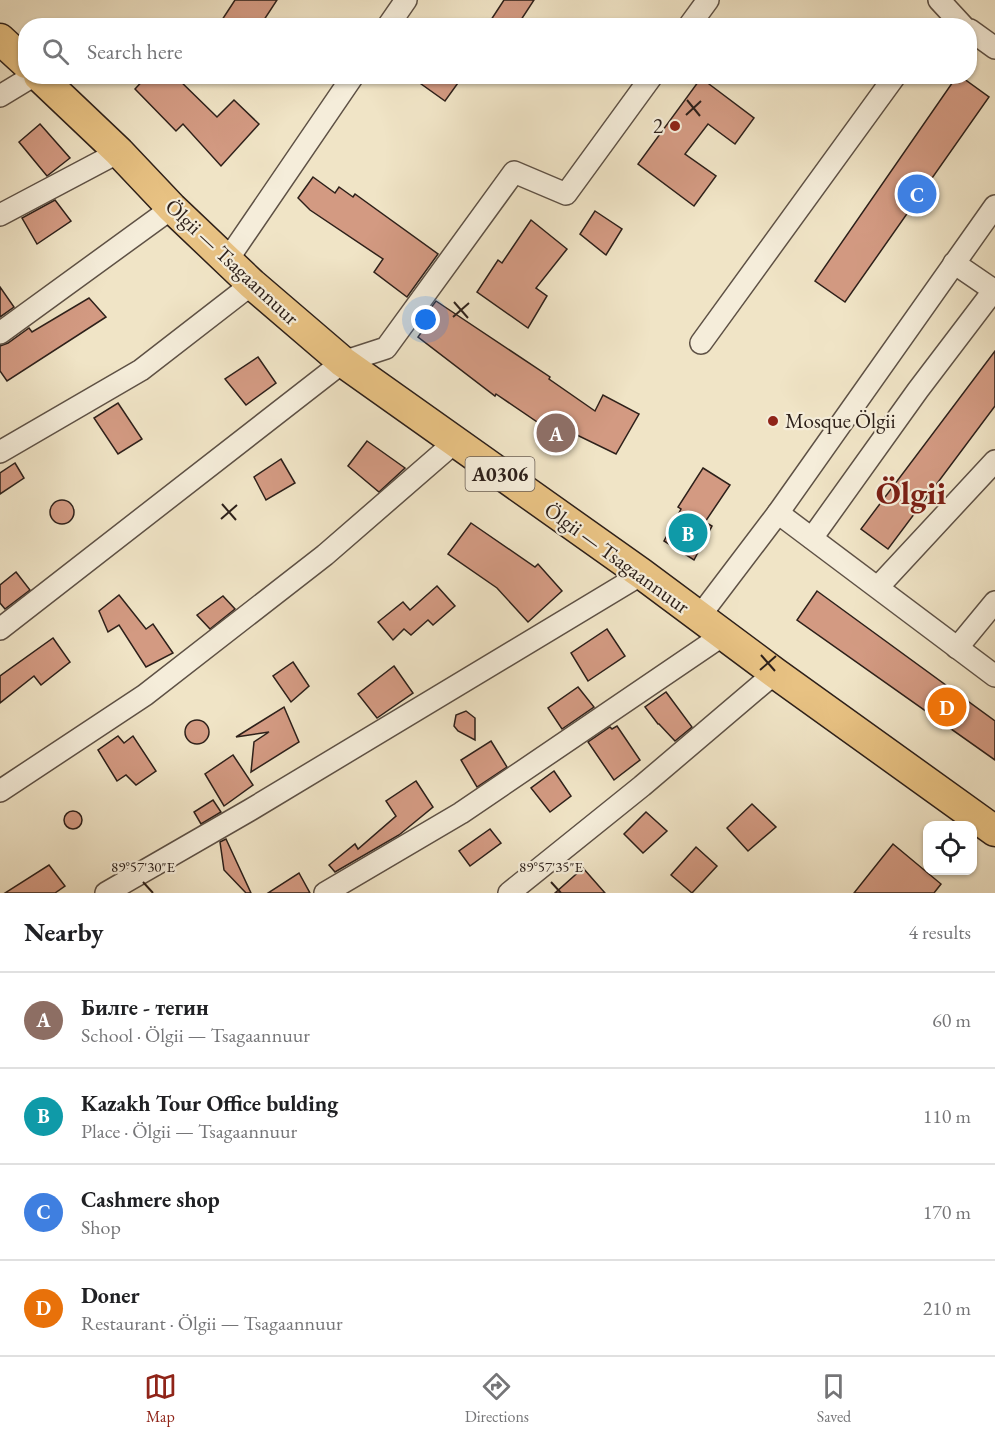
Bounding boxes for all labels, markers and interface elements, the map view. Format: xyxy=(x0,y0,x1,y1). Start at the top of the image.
search box xyxy=(18,18,977,84)
icon: search xyxy=(39,35,72,68)
text: Search here xyxy=(87,37,182,66)
place label: 2 xyxy=(653,112,663,139)
marker: 2 xyxy=(668,119,682,133)
pin: C xyxy=(898,172,936,216)
street label: Ölgii — Tsagaannuur xyxy=(160,193,305,331)
your location xyxy=(411,305,440,334)
place label: Mosque Ölgii xyxy=(785,407,896,434)
pin: A xyxy=(536,410,576,456)
marker: Mosque Ölgii xyxy=(766,414,780,428)
road number: A0306 xyxy=(466,457,534,491)
district label: Ölgii xyxy=(876,471,946,514)
street label: Ölgii — Tsagaannuur xyxy=(539,496,695,619)
pin: B xyxy=(668,510,708,556)
pin: D xyxy=(928,684,966,730)
map controls xyxy=(923,821,977,875)
button: locate xyxy=(923,821,977,875)
text: 89°57'30"E xyxy=(111,857,176,876)
text: 89°57'35"E xyxy=(519,857,584,876)
text: Nearby xyxy=(24,915,104,949)
text: 4 results xyxy=(908,919,971,945)
text: Билге - тегин xyxy=(81,993,209,1022)
text: A xyxy=(36,1007,51,1033)
text: 60 m xyxy=(932,1007,971,1033)
text: School · Ölgii — Tsagaannuur xyxy=(81,1022,310,1048)
text: Kazakh Tour Office bulding xyxy=(81,1089,338,1118)
text: B xyxy=(37,1103,50,1129)
text: 110 m xyxy=(923,1103,971,1129)
text: Place · Ölgii — Tsagaannuur xyxy=(81,1118,297,1144)
text: Cashmere shop xyxy=(81,1185,220,1214)
text: C xyxy=(36,1199,51,1225)
text: 170 m xyxy=(923,1199,971,1225)
text: Shop xyxy=(81,1214,121,1240)
text: Doner xyxy=(81,1281,140,1310)
text: D xyxy=(36,1295,51,1321)
text: 210 m xyxy=(923,1295,971,1321)
text: Restaurant · Ölgii — Tsagaannuur xyxy=(81,1310,343,1336)
tab: Map xyxy=(144,1370,177,1427)
tab: Directions xyxy=(465,1370,529,1427)
tab: Saved xyxy=(817,1370,851,1427)

